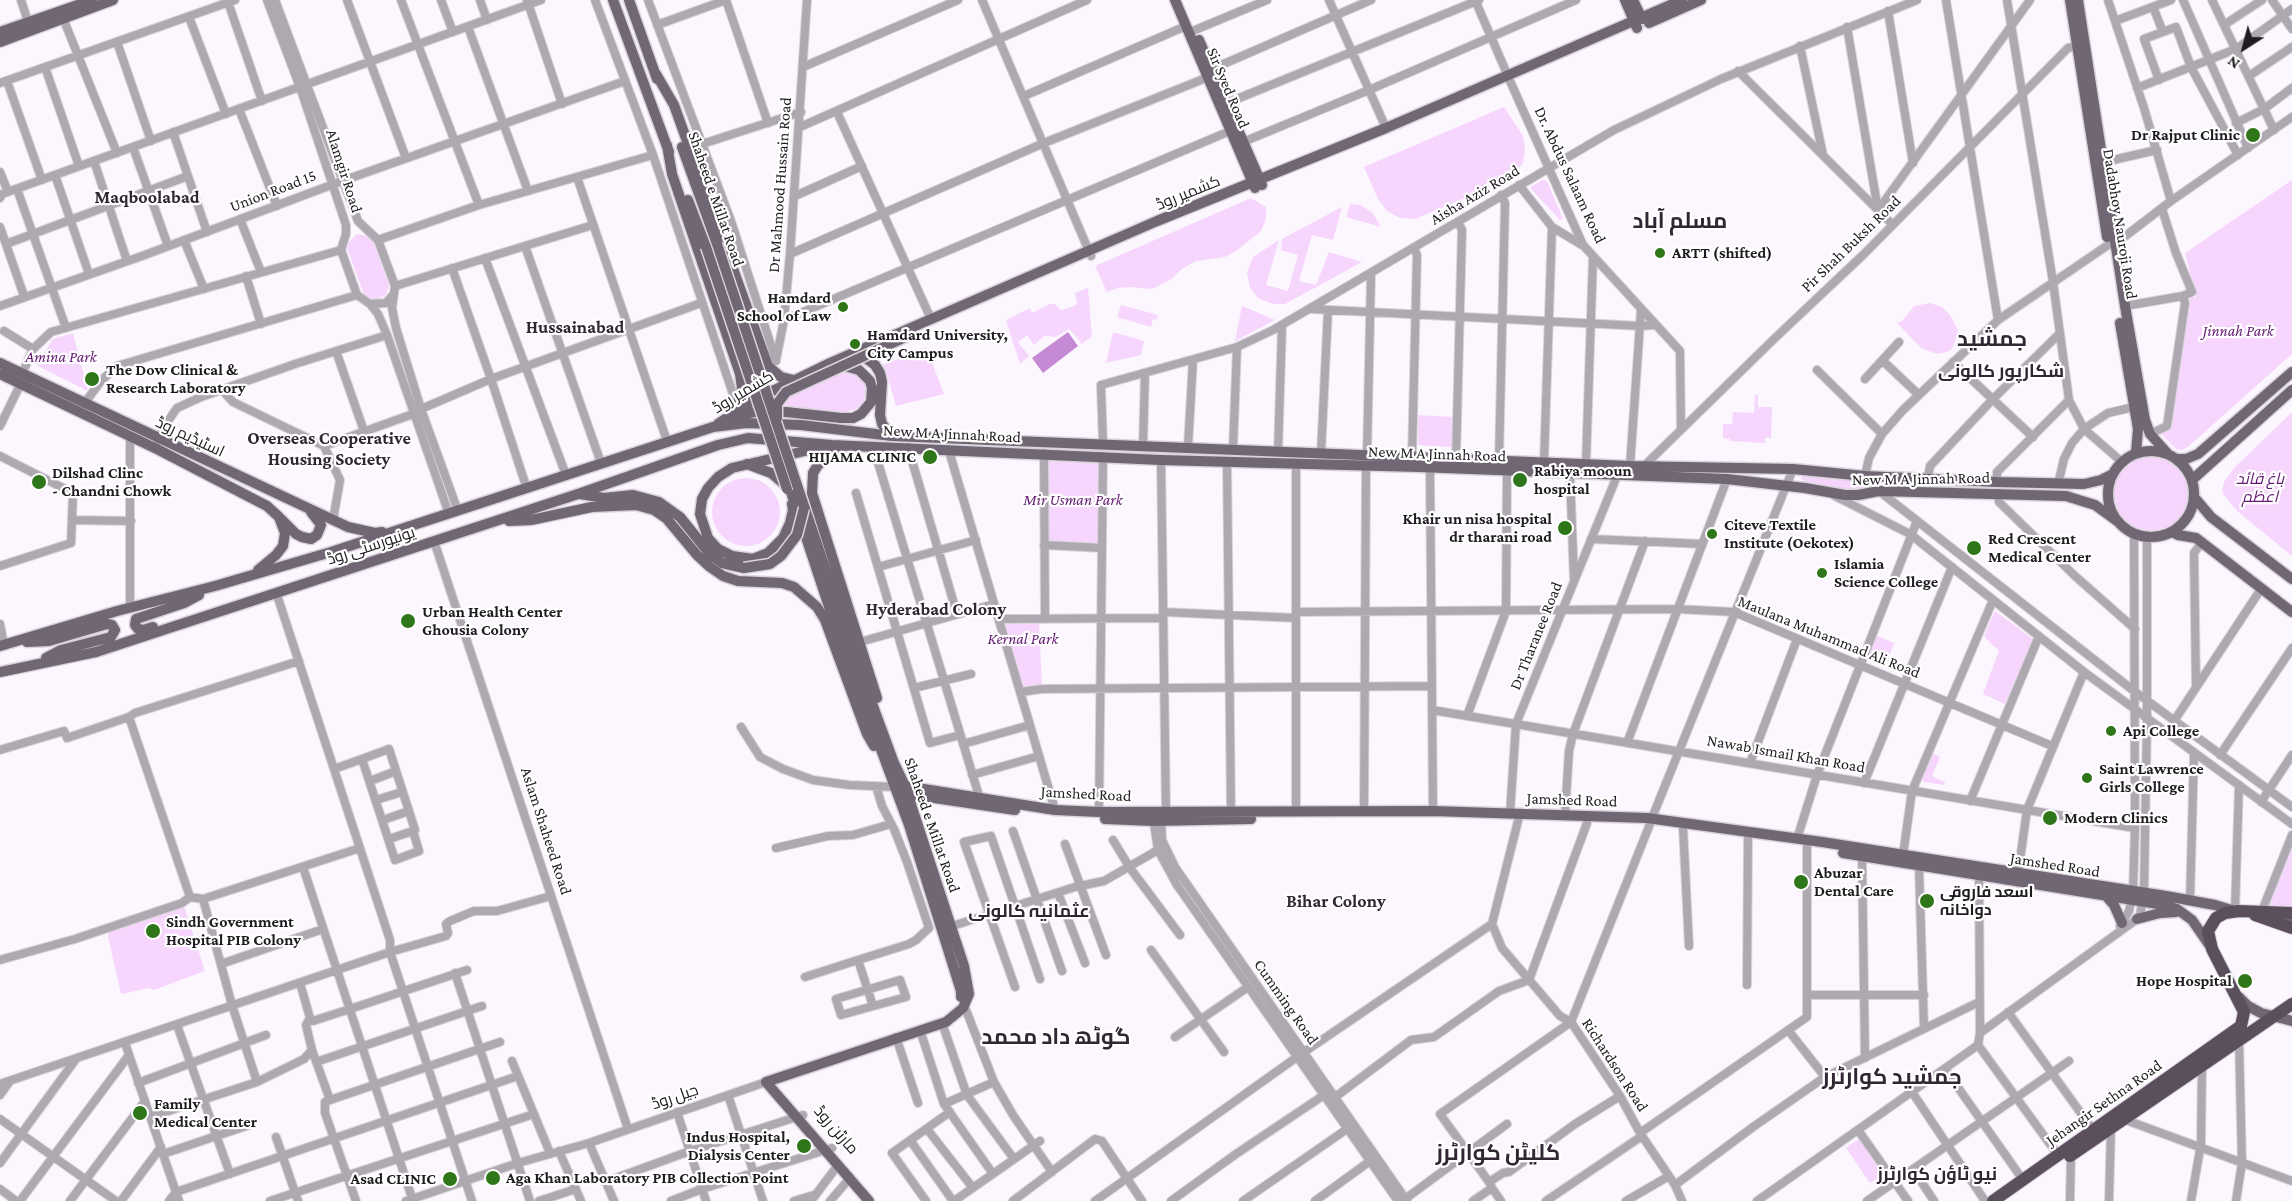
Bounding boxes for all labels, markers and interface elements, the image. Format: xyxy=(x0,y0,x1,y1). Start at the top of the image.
north arrow xyxy=(2214,18,2274,78)
street label: Sir Syed Road xyxy=(1202,45,1254,131)
text: N xyxy=(2224,53,2243,73)
street label: Dr Mahmood Hussain Road xyxy=(764,97,796,273)
street label: Dr. Abdus Salaam Road xyxy=(1530,104,1610,246)
place label: Dr Rajput Clinic xyxy=(2131,125,2240,145)
marker: Dr Rajput Clinic xyxy=(2244,126,2262,144)
street label: Alamgir Road xyxy=(321,127,367,215)
street label: Shaheed e Millat Road xyxy=(684,129,748,269)
street label: Dadabhoy Nauroji Road xyxy=(2099,147,2141,301)
street label: Aisha Aziz Road xyxy=(1427,161,1523,229)
street label: Union Road 15 xyxy=(227,166,319,216)
street label: کشمیر روڈ xyxy=(1153,171,1223,215)
district label: Maqboolabad xyxy=(94,186,200,208)
street label: Pir Shah Buksh Road xyxy=(1797,192,1905,296)
district label: مسلم آباد xyxy=(1633,208,1727,234)
place label: ARTT (shifted) xyxy=(1672,243,1772,263)
marker: ARTT (shifted) xyxy=(1653,246,1667,260)
place label: Hamdard School of Law xyxy=(737,288,831,326)
marker: Hamdard School of Law xyxy=(836,300,850,314)
district label: Hussainabad xyxy=(526,316,624,338)
park label: Jinnah Park xyxy=(2202,321,2274,341)
place label: Hamdard University, City Campus xyxy=(867,325,1008,363)
district label: جمشید xyxy=(1957,326,2027,352)
marker: Hamdard University, City Campus xyxy=(848,337,862,351)
park label: Amina Park xyxy=(25,347,97,367)
place label: The Dow Clinical & Research Laboratory xyxy=(106,360,246,398)
district label: شکارپور کالونی xyxy=(1938,360,2064,382)
street label: کشمیر روڈ xyxy=(709,366,777,418)
marker: The Dow Clinical & Research Laboratory xyxy=(83,370,101,388)
street label: اسٹیڈیم روڈ xyxy=(152,413,228,461)
street label: New M A Jinnah Road xyxy=(882,421,1022,447)
district label: Overseas Cooperative Housing Society xyxy=(247,427,411,470)
street label: New M A Jinnah Road xyxy=(1368,442,1506,466)
place label: HIJAMA CLINIC xyxy=(809,447,916,467)
marker: HIJAMA CLINIC xyxy=(921,448,939,466)
place label: Rabiya mooun hospital xyxy=(1534,461,1632,499)
place label: Dilshad Clinc - Chandni Chowk xyxy=(52,463,171,501)
street label: New M A Jinnah Road xyxy=(1852,468,1990,490)
park label: باغ قائد اعظم xyxy=(2236,469,2284,507)
marker: Rabiya mooun hospital xyxy=(1511,471,1529,489)
marker: Dilshad Clinc - Chandni Chowk xyxy=(30,473,48,491)
park label: Mir Usman Park xyxy=(1023,490,1123,510)
place label: Khair un nisa hospital dr tharani road xyxy=(1402,509,1552,547)
place label: Citeve Textile Institute (Oekotex) xyxy=(1724,515,1855,553)
marker: Khair un nisa hospital dr tharani road xyxy=(1556,519,1574,537)
street label: یونیورسٹی روڈ xyxy=(324,523,418,569)
marker: Citeve Textile Institute (Oekotex) xyxy=(1705,527,1719,541)
place label: Red Crescent Medical Center xyxy=(1988,529,2091,567)
marker: Red Crescent Medical Center xyxy=(1965,539,1983,557)
place label: Islamia Science College xyxy=(1834,554,1938,592)
marker: Islamia Science College xyxy=(1815,566,1829,580)
street label: Dr Tharanee Road xyxy=(1506,579,1566,693)
street label: Maulana Muhammad Ali Road xyxy=(1735,592,1923,682)
district label: Hyderabad Colony xyxy=(866,598,1006,620)
place label: Urban Health Center Ghousia Colony xyxy=(422,602,563,640)
marker: Urban Health Center Ghousia Colony xyxy=(399,612,417,630)
park label: Kernal Park xyxy=(988,629,1058,649)
place label: Api College xyxy=(2123,721,2199,741)
marker: Api College xyxy=(2104,724,2118,738)
street label: Nawab Ismail Khan Road xyxy=(1706,731,1866,777)
street label: Shaheed e Millat Road xyxy=(900,755,964,895)
place label: Saint Lawrence Girls College xyxy=(2099,759,2204,797)
street label: Aslam Shaheed Road xyxy=(516,765,576,897)
marker: Saint Lawrence Girls College xyxy=(2080,771,2094,785)
street label: Jamshed Road xyxy=(1040,782,1132,806)
street label: Jamshed Road xyxy=(1526,789,1618,811)
place label: Modern Clinics xyxy=(2064,808,2168,828)
marker: Modern Clinics xyxy=(2041,809,2059,827)
street label: Jamshed Road xyxy=(2009,848,2101,882)
place label: Abuzar Dental Care xyxy=(1814,863,1894,901)
marker: Abuzar Dental Care xyxy=(1792,873,1810,891)
place label: اسعد فاروقی دواخانہ xyxy=(1940,882,2034,920)
district label: Bihar Colony xyxy=(1286,890,1386,912)
marker: اسعد فاروقی دواخانہ xyxy=(1918,892,1936,910)
district label: عثمانیہ کالونی xyxy=(968,900,1090,922)
place label: Sindh Government Hospital PIB Colony xyxy=(166,912,301,950)
marker: Sindh Government Hospital PIB Colony xyxy=(144,922,162,940)
street label: Cumming Road xyxy=(1250,956,1322,1048)
place label: Hope Hospital xyxy=(2136,971,2232,991)
marker: Hope Hospital xyxy=(2236,972,2254,990)
street label: Richardson Road xyxy=(1578,1015,1652,1115)
district label: گوٹھ داد محمد xyxy=(981,1024,1131,1050)
street label: Jehangir Sethna Road xyxy=(2042,1056,2166,1150)
district label: جمشید کوارٹرز xyxy=(1822,1064,1962,1090)
street label: جیل روڈ xyxy=(649,1080,701,1114)
place label: Family Medical Center xyxy=(154,1094,257,1132)
street label: مارٹن روڈ xyxy=(810,1102,862,1158)
marker: Family Medical Center xyxy=(131,1104,149,1122)
place label: Indus Hospital, Dialysis Center xyxy=(686,1127,790,1165)
marker: Indus Hospital, Dialysis Center xyxy=(795,1137,813,1155)
district label: کلیٹن کوارٹرز xyxy=(1436,1140,1560,1166)
district label: نیو ٹاؤن کوارٹرز xyxy=(1877,1163,1997,1185)
place label: Aga Khan Laboratory PIB Collection Point xyxy=(506,1168,789,1188)
place label: Asad CLINIC xyxy=(351,1169,436,1189)
marker: Aga Khan Laboratory PIB Collection Point xyxy=(484,1169,502,1187)
marker: Asad CLINIC xyxy=(441,1170,459,1188)

